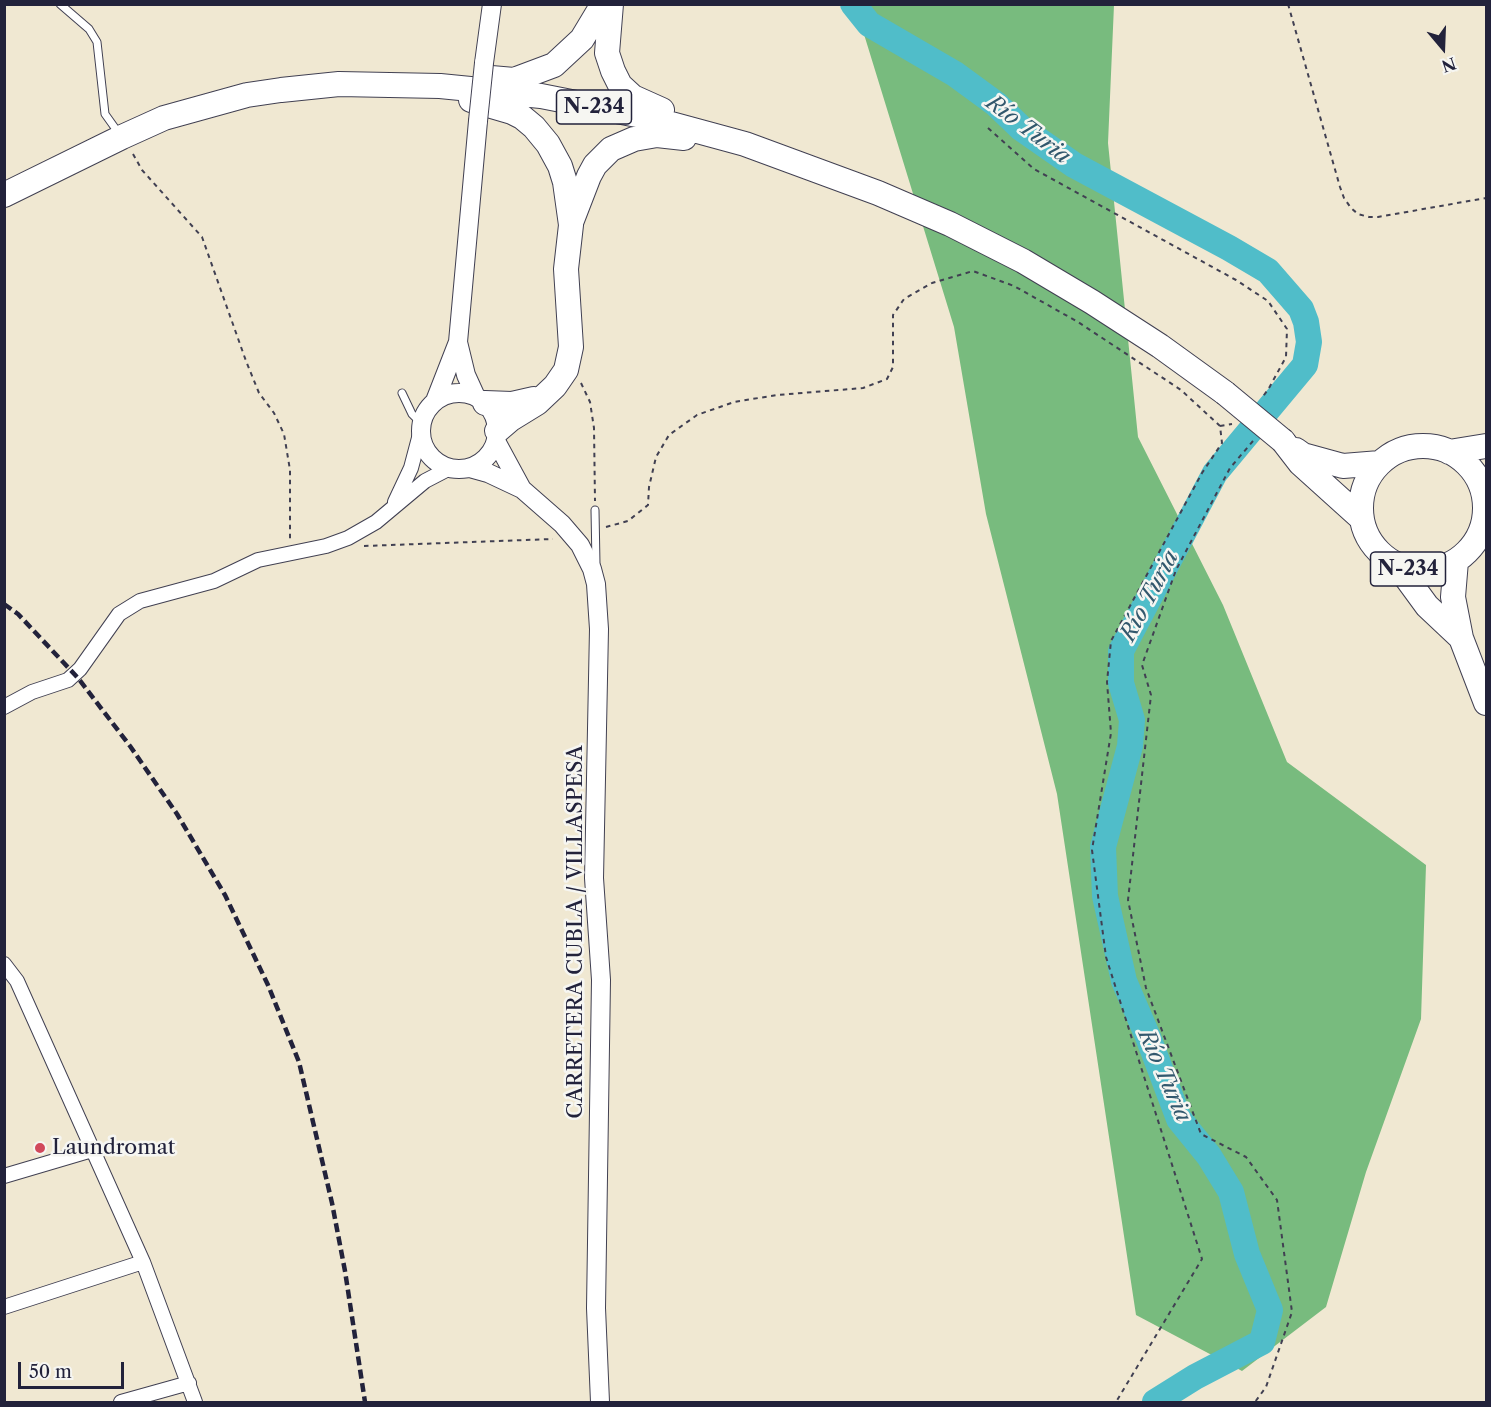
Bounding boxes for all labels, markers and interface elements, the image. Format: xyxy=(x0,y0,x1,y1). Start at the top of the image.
north arrow xyxy=(1413,18,1473,78)
text: N xyxy=(1439,53,1459,77)
road number: N-234 xyxy=(556,90,632,124)
water label: Río Turia xyxy=(981,90,1075,170)
water label: Río Turia xyxy=(1115,546,1185,646)
road number: N-234 xyxy=(1370,552,1446,586)
street label: CARRETERA CUBLA / VILLASPESA xyxy=(563,745,589,1119)
water label: Río Turia xyxy=(1132,1026,1196,1126)
place label: Laundromat xyxy=(52,1135,175,1161)
marker: Laundromat xyxy=(33,1141,47,1155)
scale bar xyxy=(21,1350,128,1388)
text: 50 m xyxy=(29,1361,72,1383)

